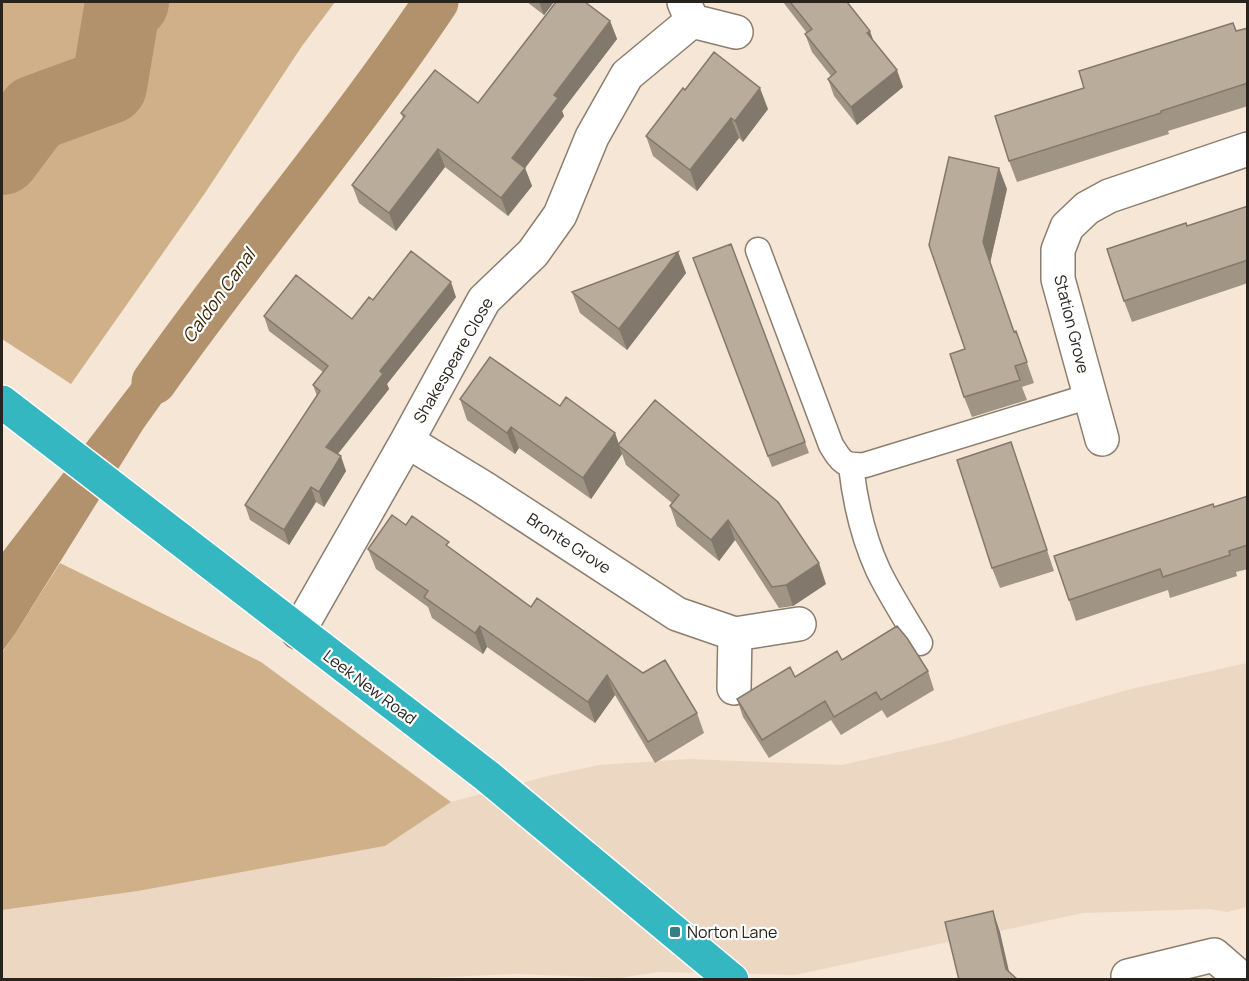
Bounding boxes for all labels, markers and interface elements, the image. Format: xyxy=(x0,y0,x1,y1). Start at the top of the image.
water label: Caldon Canal xyxy=(176,241,262,347)
street label: Station Grove xyxy=(1049,272,1095,376)
street label: Shakespeare Close xyxy=(408,293,498,427)
street label: Bronte Grove xyxy=(523,508,615,578)
street label: Leek New Road xyxy=(319,645,421,729)
place label: Norton Lane xyxy=(687,921,777,943)
marker: Norton Lane xyxy=(668,925,682,939)

